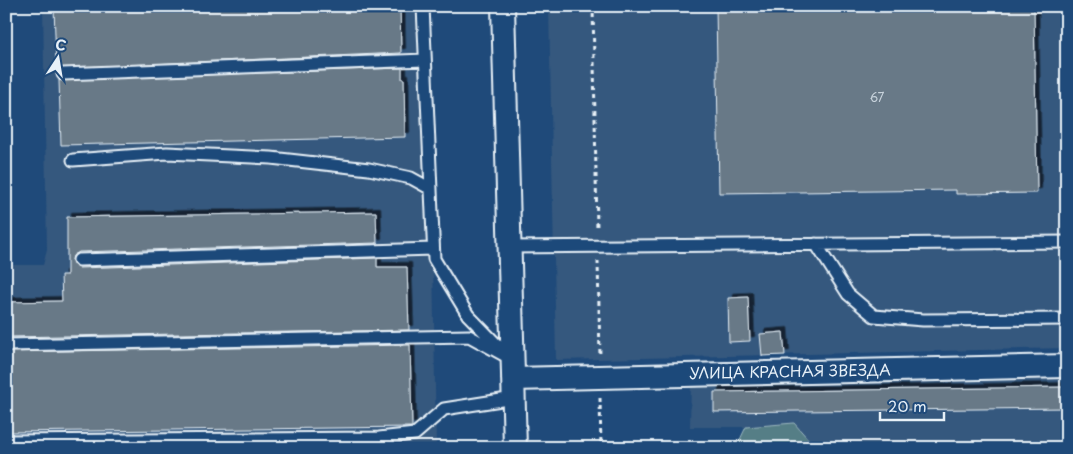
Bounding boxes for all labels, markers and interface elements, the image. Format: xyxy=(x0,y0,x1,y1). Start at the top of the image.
north arrow xyxy=(32,32,82,82)
text: С xyxy=(53,33,68,56)
house number: 67 xyxy=(870,88,885,106)
street label: УЛИЦА КРАСНАЯ ЗВЕЗДА xyxy=(689,357,891,384)
scale bar xyxy=(880,389,944,421)
text: 20 m xyxy=(888,394,927,417)

